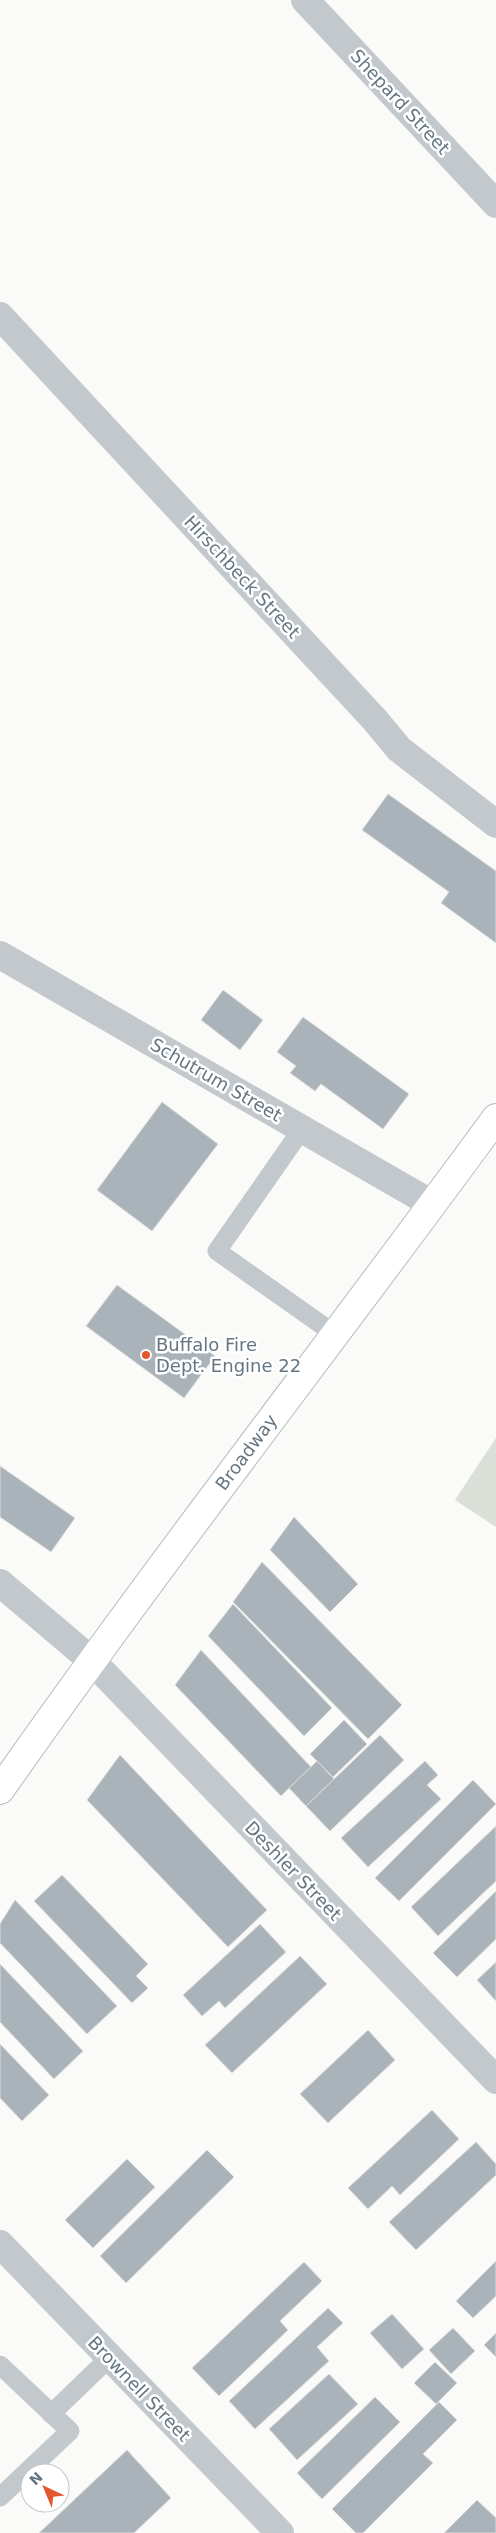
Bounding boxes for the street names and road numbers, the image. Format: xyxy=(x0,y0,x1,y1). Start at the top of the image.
street label: Shepard Street xyxy=(347,45,454,158)
street label: Hirschbeck Street xyxy=(180,511,305,642)
street label: Schutrum Street xyxy=(147,1033,286,1126)
street label: Broadway xyxy=(211,1410,282,1494)
street label: Deshler Street xyxy=(241,1817,346,1925)
street label: Brownell Street xyxy=(84,2332,195,2446)

